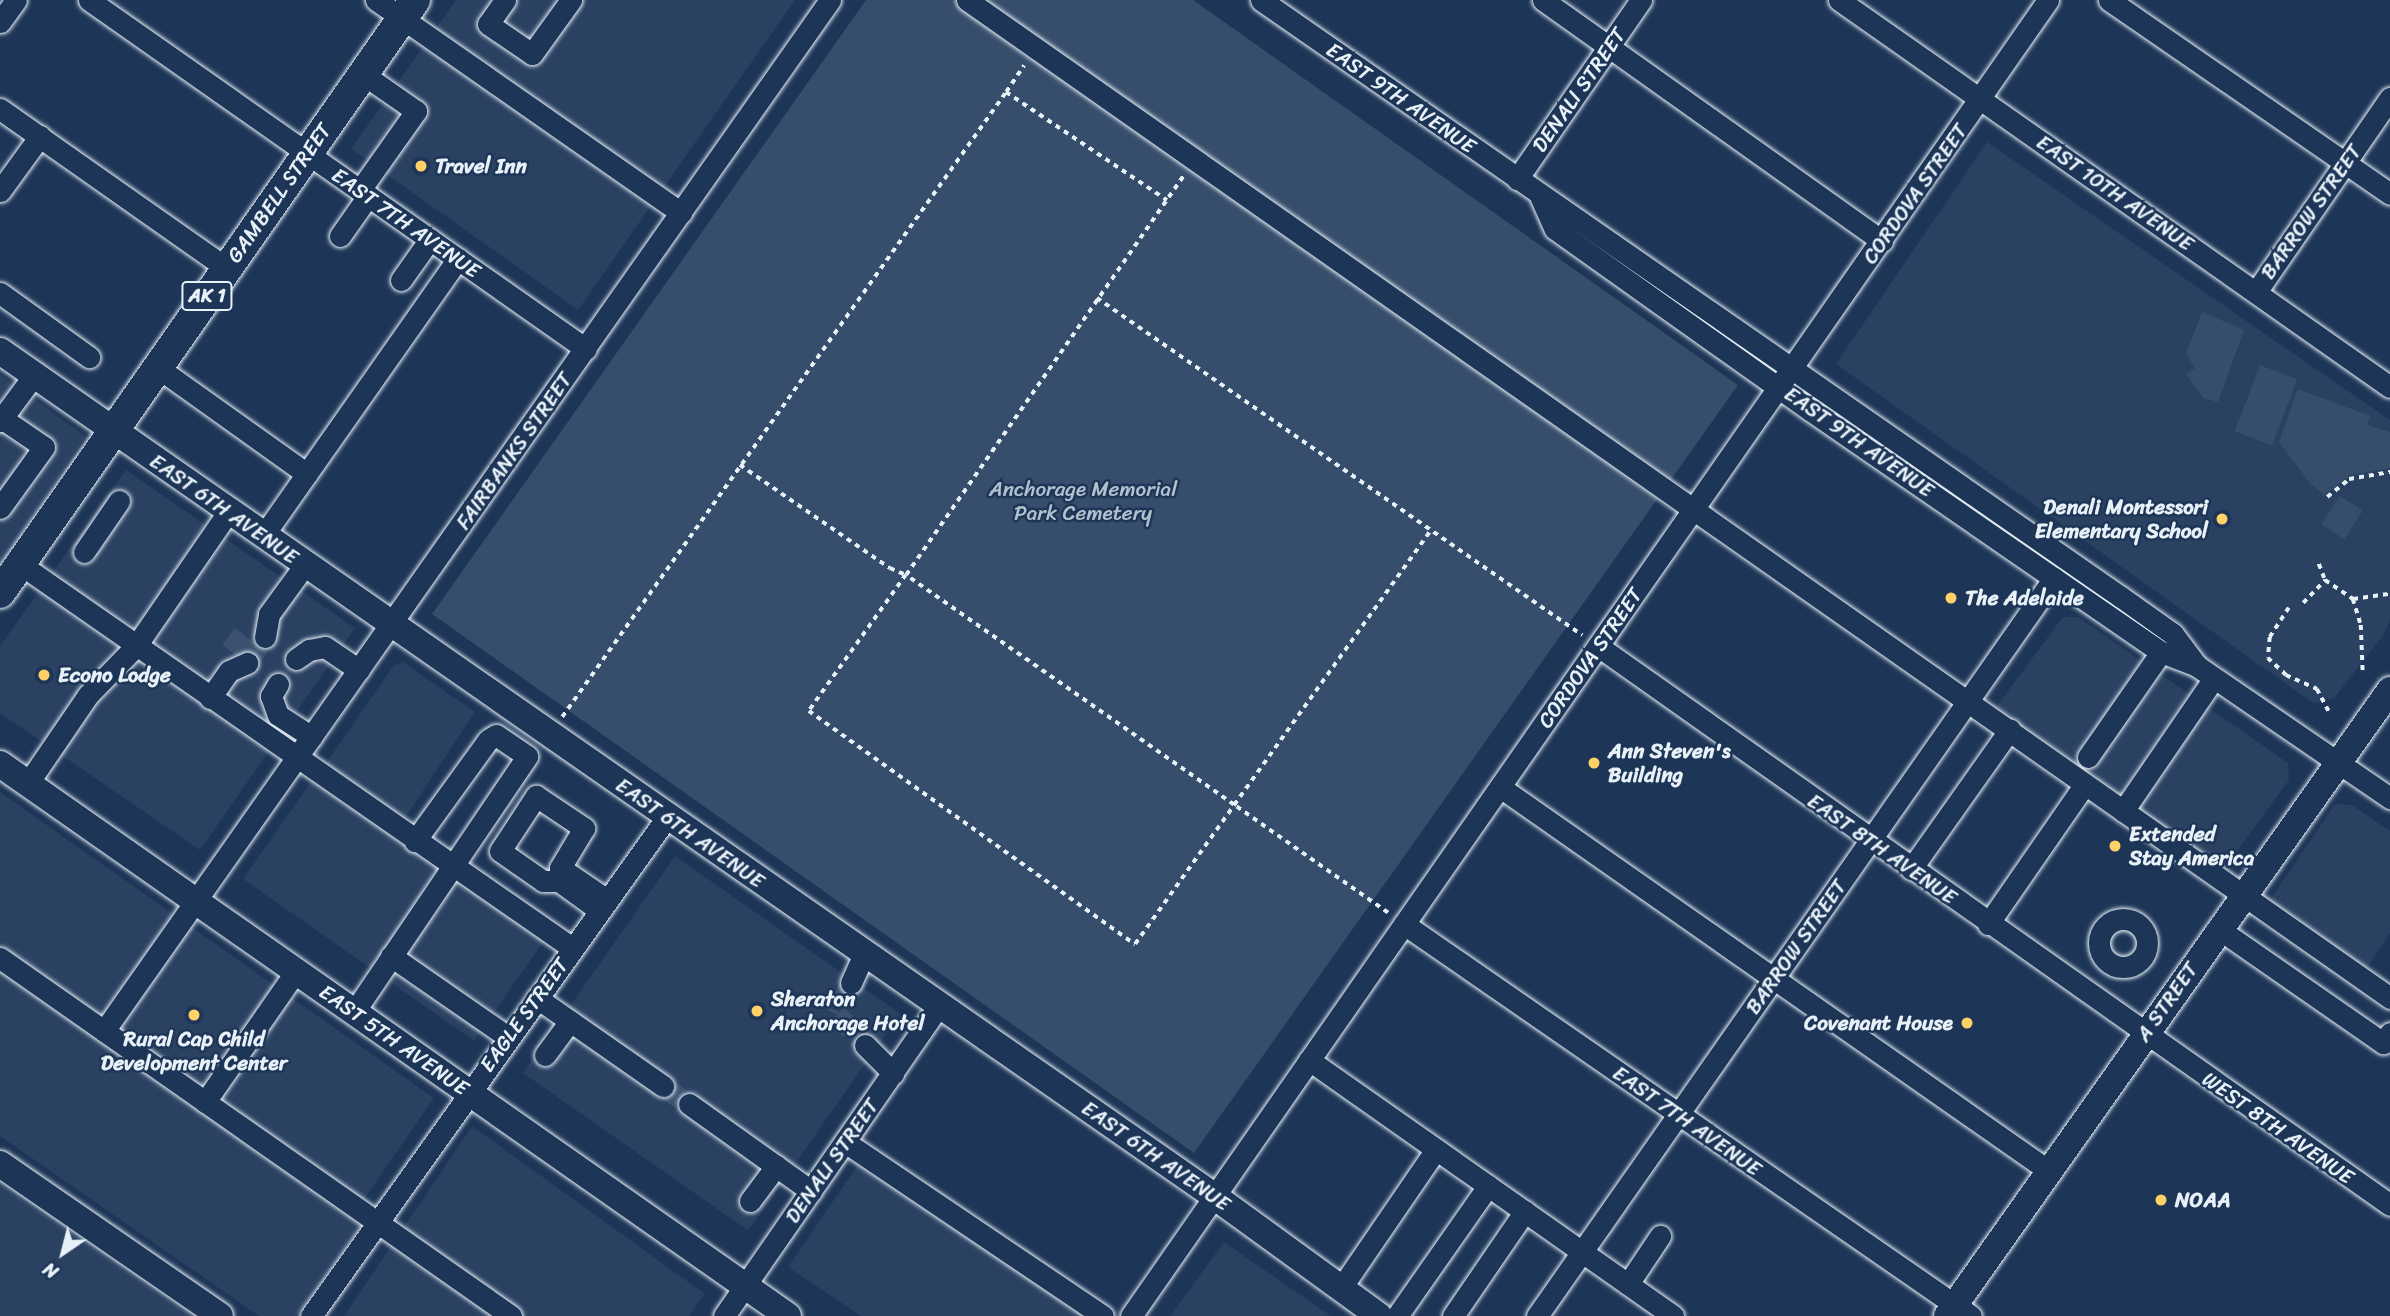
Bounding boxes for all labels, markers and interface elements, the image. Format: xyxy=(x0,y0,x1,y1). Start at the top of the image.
street label: DENALI STREET xyxy=(1527,23,1631,157)
street label: EAST 9TH AVENUE xyxy=(1321,37,1481,159)
street label: GAMBELL STREET xyxy=(221,118,337,268)
street label: CORDOVA STREET xyxy=(1857,119,1973,269)
street label: EAST 10TH AVENUE xyxy=(2031,129,2199,257)
street label: BARROW STREET xyxy=(2255,139,2367,285)
place label: Travel Inn xyxy=(435,153,527,179)
marker: Travel Inn xyxy=(413,158,429,174)
street label: EAST 7TH AVENUE xyxy=(326,162,486,284)
road number: AK 1 xyxy=(181,280,233,312)
street label: FAIRBANKS STREET xyxy=(450,368,578,534)
street label: EAST 9TH AVENUE xyxy=(1779,381,1939,503)
street label: EAST 6TH AVENUE xyxy=(144,448,304,570)
park label: Anchorage Memorial Park Cemetery xyxy=(989,476,1177,526)
place label: Denali Montessori Elementary School xyxy=(2035,494,2208,544)
marker: Denali Montessori Elementary School xyxy=(2214,511,2230,527)
street label: CORDOVA STREET xyxy=(1532,583,1648,733)
place label: The Adelaide xyxy=(1965,585,2084,611)
marker: The Adelaide xyxy=(1943,590,1959,606)
place label: Econo Lodge xyxy=(58,662,171,688)
marker: Econo Lodge xyxy=(36,667,52,683)
place label: Ann Steven's Building xyxy=(1608,738,1733,788)
marker: Ann Steven's Building xyxy=(1586,755,1602,771)
street label: EAST 6TH AVENUE xyxy=(610,772,770,894)
street label: EAST 8TH AVENUE xyxy=(1802,788,1962,910)
place label: Extended Stay America xyxy=(2129,821,2254,871)
marker: Extended Stay America xyxy=(2107,838,2123,854)
street label: BARROW STREET xyxy=(1740,874,1852,1020)
street label: EAGLE STREET xyxy=(474,952,574,1078)
street label: A STREET xyxy=(2131,957,2203,1047)
street label: EAST 5TH AVENUE xyxy=(314,979,474,1101)
place label: Sheraton Anchorage Hotel xyxy=(771,986,925,1036)
marker: Sheraton Anchorage Hotel xyxy=(749,1003,765,1019)
marker: Rural Cap Child Development Center xyxy=(186,1007,202,1023)
place label: Covenant House xyxy=(1804,1010,1953,1036)
marker: Covenant House xyxy=(1959,1015,1975,1031)
place label: Rural Cap Child Development Center xyxy=(100,1026,288,1076)
street label: EAST 7TH AVENUE xyxy=(1607,1060,1767,1182)
street label: WEST 8TH AVENUE xyxy=(2197,1066,2359,1190)
street label: DENALI STREET xyxy=(780,1094,884,1228)
street label: EAST 6TH AVENUE xyxy=(1076,1095,1236,1217)
place label: NOAA xyxy=(2175,1187,2230,1213)
marker: NOAA xyxy=(2153,1192,2169,1208)
north arrow xyxy=(28,1218,98,1288)
text: N xyxy=(36,1253,66,1288)

